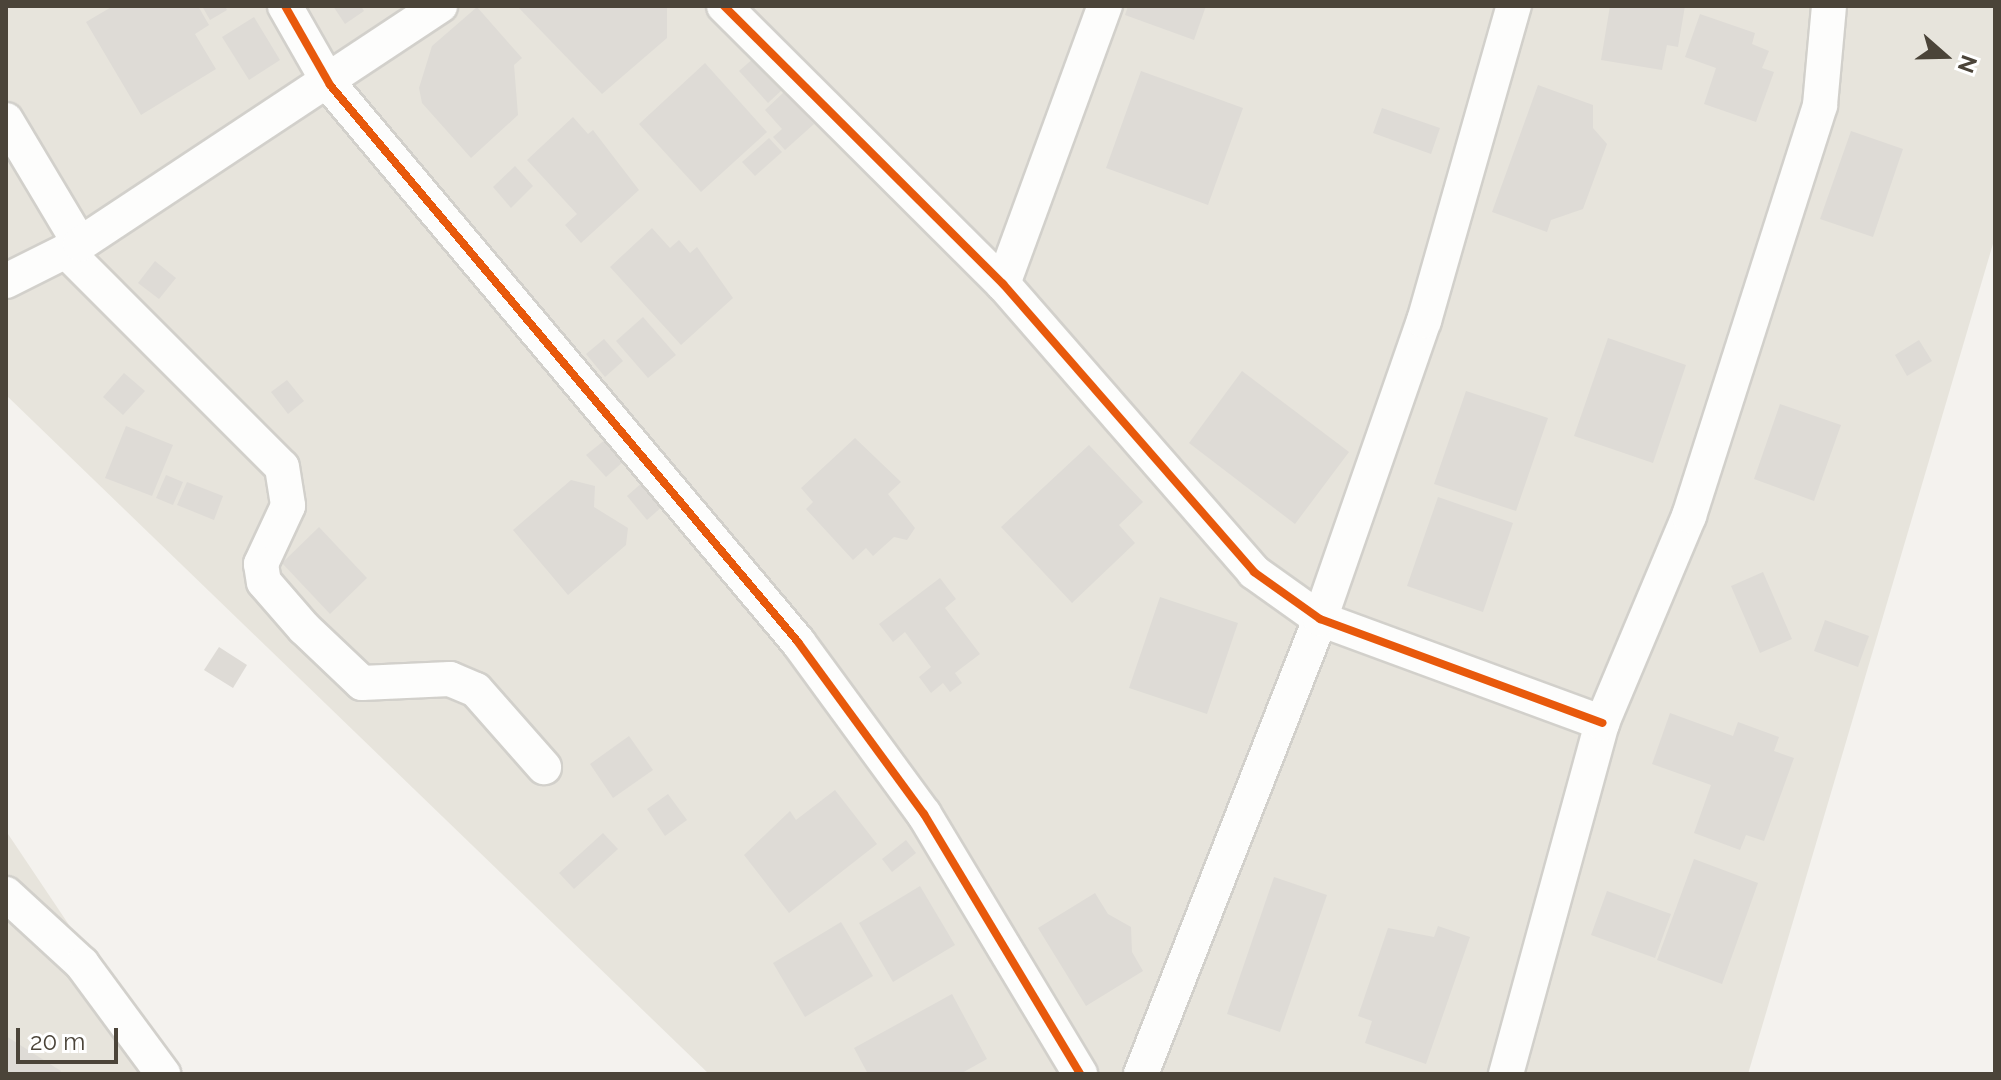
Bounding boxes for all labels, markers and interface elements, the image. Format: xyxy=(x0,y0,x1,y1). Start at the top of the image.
north arrow xyxy=(1905,16,1985,96)
text: N xyxy=(1952,52,1983,77)
scale bar xyxy=(20,1012,122,1062)
text: 20 m xyxy=(30,1027,85,1056)

